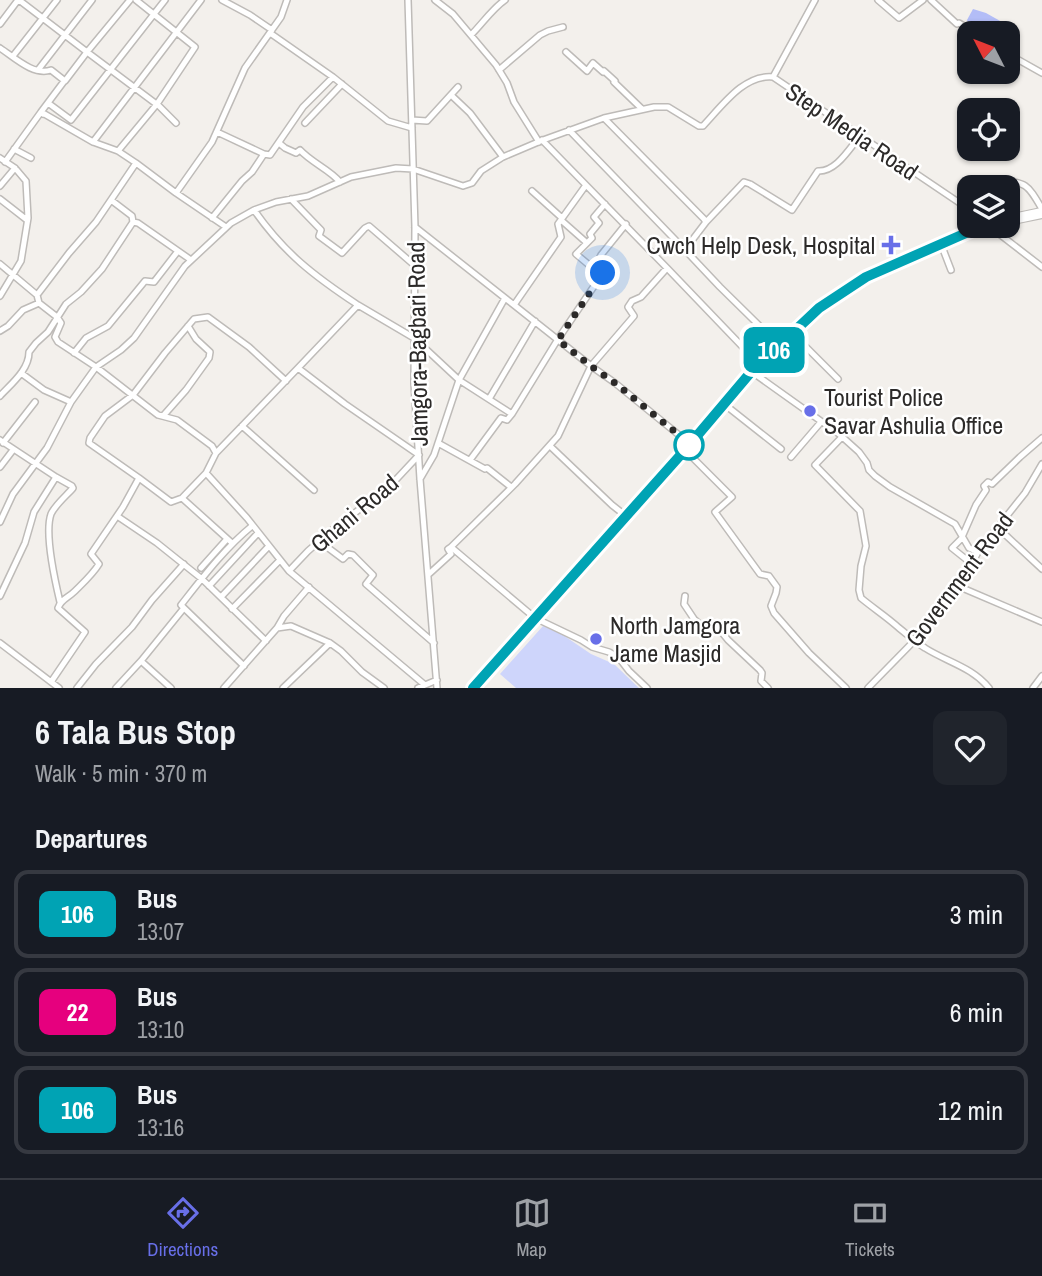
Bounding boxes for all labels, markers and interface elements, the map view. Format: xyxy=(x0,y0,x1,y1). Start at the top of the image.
north arrow xyxy=(957,21,1020,84)
map controls xyxy=(957,21,1020,238)
street label: Step Media Road xyxy=(780,75,924,187)
button: locate xyxy=(957,98,1020,161)
button: layers xyxy=(957,175,1020,238)
place label: Cwch Help Desk, Hospital xyxy=(646,229,875,261)
marker: Cwch Help Desk, Hospital xyxy=(881,235,901,255)
street label: Jamgora-Bagbari Road xyxy=(399,241,435,447)
your location xyxy=(585,255,620,290)
line badge: 106 xyxy=(734,327,814,373)
text: 106 xyxy=(758,334,790,366)
place label: Tourist Police Savar Ashulia Office xyxy=(824,381,1003,441)
marker: Tourist Police Savar Ashulia Office xyxy=(802,403,818,419)
unlabelled marker xyxy=(674,430,704,460)
street label: Ghani Road xyxy=(303,467,405,559)
street label: Government Road xyxy=(898,505,1020,653)
place label: North Jamgora Jame Masjid xyxy=(610,609,740,669)
marker: North Jamgora Jame Masjid xyxy=(588,631,604,647)
text: 6 Tala Bus Stop xyxy=(35,710,236,754)
button: heart xyxy=(933,711,1007,785)
text: Walk · 5 min · 370 m xyxy=(35,758,207,789)
text: Departures xyxy=(35,821,148,856)
text: Bus xyxy=(137,881,177,916)
text: 3 min xyxy=(950,897,1003,932)
text: 106 xyxy=(61,898,94,930)
text: 13:07 xyxy=(137,916,184,947)
text: Bus xyxy=(137,979,177,1014)
text: 6 min xyxy=(950,995,1003,1030)
text: 22 xyxy=(67,996,88,1028)
text: 13:10 xyxy=(137,1014,184,1045)
text: Bus xyxy=(137,1077,177,1112)
text: 12 min xyxy=(938,1093,1003,1128)
text: 106 xyxy=(61,1094,94,1126)
text: 13:16 xyxy=(137,1112,184,1143)
tab: Directions xyxy=(147,1194,218,1262)
tab: Map xyxy=(513,1194,551,1262)
tab: Tickets xyxy=(845,1194,895,1262)

